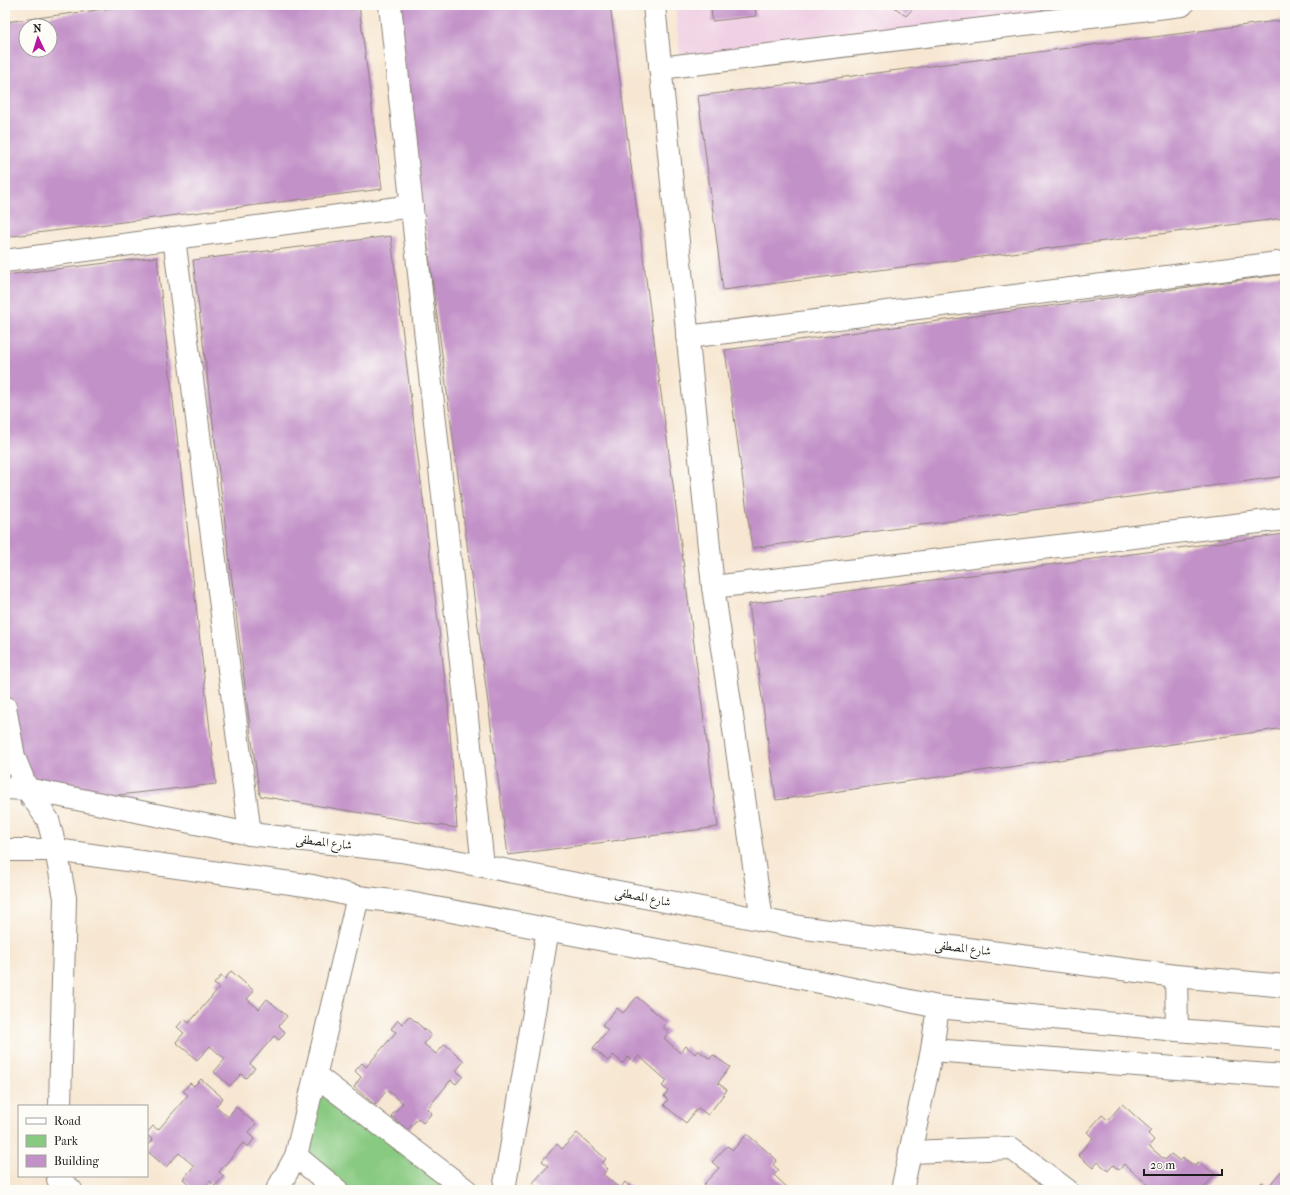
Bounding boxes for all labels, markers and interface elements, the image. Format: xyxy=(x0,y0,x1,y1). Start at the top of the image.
north arrow xyxy=(18,18,58,58)
text: N xyxy=(33,22,43,35)
street label: شارع المصطفى xyxy=(295,832,353,856)
street label: شارع المصطفى xyxy=(613,885,672,913)
street label: شارع المصطفى xyxy=(934,938,992,962)
legend xyxy=(18,1105,148,1177)
text: Road xyxy=(54,1114,81,1128)
text: Park xyxy=(54,1134,79,1148)
scale bar xyxy=(1144,1151,1222,1177)
text: Building xyxy=(54,1154,99,1168)
text: 20 m xyxy=(1150,1158,1175,1172)

